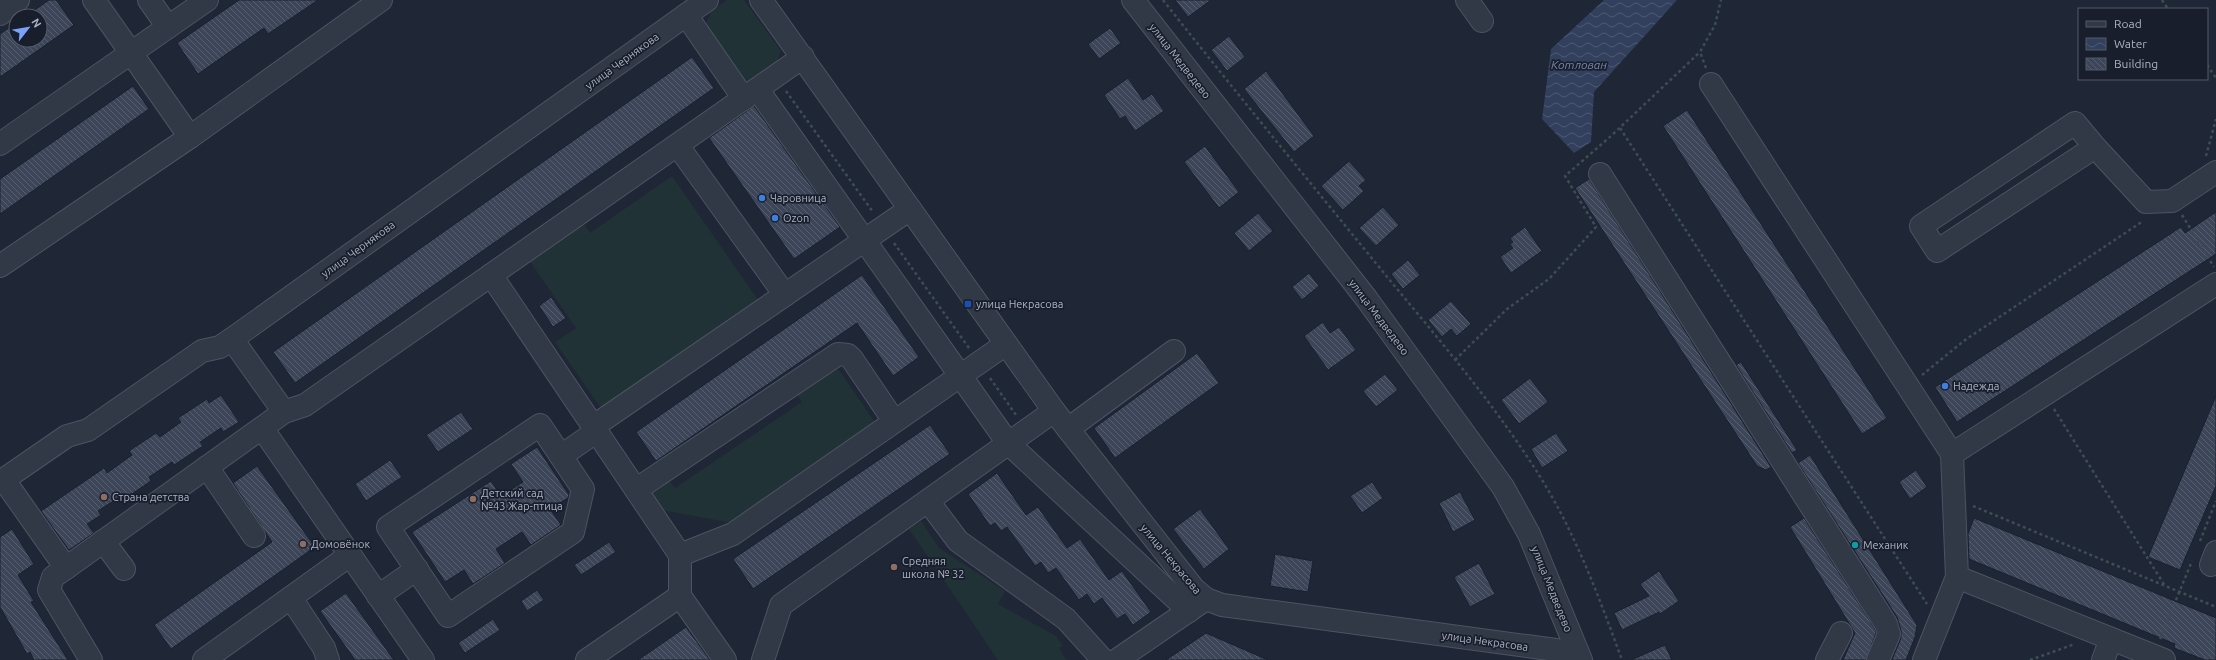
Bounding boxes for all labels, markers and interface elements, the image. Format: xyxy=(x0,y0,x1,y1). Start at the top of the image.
north arrow xyxy=(8,8,48,48)
legend xyxy=(2078,8,2208,80)
text: N xyxy=(29,16,44,29)
text: Road xyxy=(2114,17,2142,30)
street label: улица Медведево xyxy=(1147,21,1213,101)
street label: улица Чернякова xyxy=(583,30,661,92)
text: Water xyxy=(2114,37,2147,50)
text: Building xyxy=(2114,57,2158,70)
water label: Котлован xyxy=(1551,58,1607,71)
place label: Чаровница xyxy=(770,192,826,204)
marker: Чаровница xyxy=(757,193,767,203)
place label: Ozon xyxy=(783,212,809,224)
marker: Ozon xyxy=(770,213,780,223)
street label: улица Чернякова xyxy=(319,218,397,280)
street label: улица Медведево xyxy=(1347,277,1411,357)
place label: улица Некрасова xyxy=(976,298,1063,310)
marker: улица Некрасова xyxy=(963,299,973,309)
place label: Надежда xyxy=(1953,380,1999,392)
marker: Надежда xyxy=(1940,381,1950,391)
place label: Детский сад №43 Жар-птица xyxy=(481,487,563,512)
place label: Страна детства xyxy=(112,491,189,503)
marker: Страна детства xyxy=(99,492,109,502)
marker: Детский сад №43 Жар-птица xyxy=(468,494,478,504)
street label: улица Некрасова xyxy=(1138,522,1204,596)
place label: Домовёнок xyxy=(311,538,371,550)
marker: Домовёнок xyxy=(298,539,308,549)
place label: Механик xyxy=(1863,539,1909,551)
marker: Механик xyxy=(1850,540,1860,550)
street label: улица Медведево xyxy=(1529,544,1575,634)
place label: Средняя школа № 32 xyxy=(902,555,964,580)
marker: Средняя школа № 32 xyxy=(889,562,899,572)
street label: улица Некрасова xyxy=(1441,629,1529,653)

